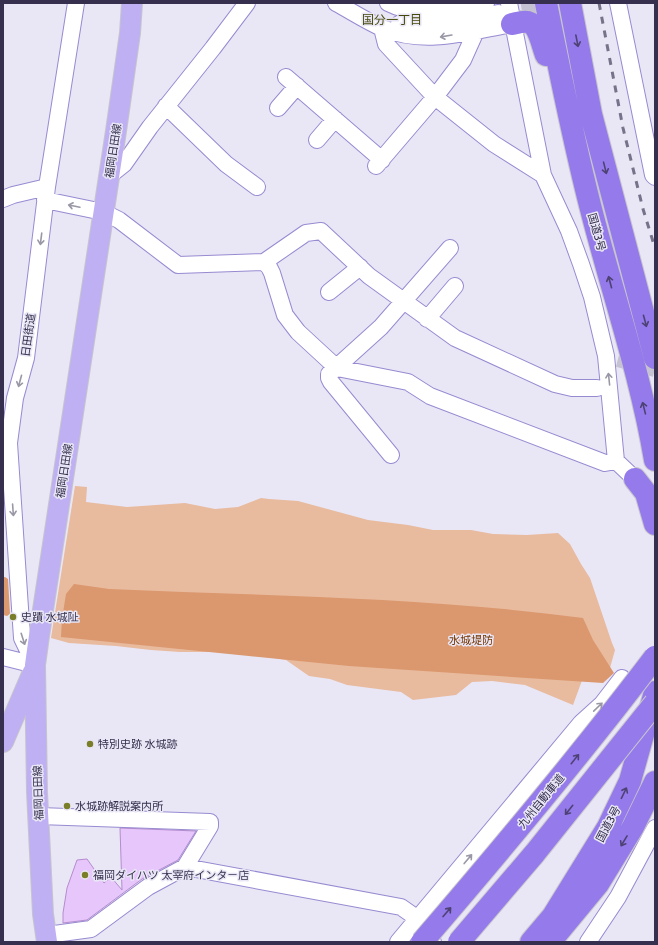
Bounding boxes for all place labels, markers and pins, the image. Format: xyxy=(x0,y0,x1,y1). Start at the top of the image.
place label: 史蹟 水城阯 xyxy=(21,610,78,624)
marker: 史蹟 水城阯 xyxy=(8,612,18,622)
place label: 特別史跡 水城跡 xyxy=(98,737,177,751)
marker: 特別史跡 水城跡 xyxy=(85,739,95,749)
place label: 水城跡解説案内所 xyxy=(75,799,164,813)
marker: 水城跡解説案内所 xyxy=(62,801,72,811)
place label: 福岡ダイハツ 太宰府インタ－店 xyxy=(93,868,249,882)
marker: 福岡ダイハツ 太宰府インタ－店 xyxy=(80,870,90,880)

